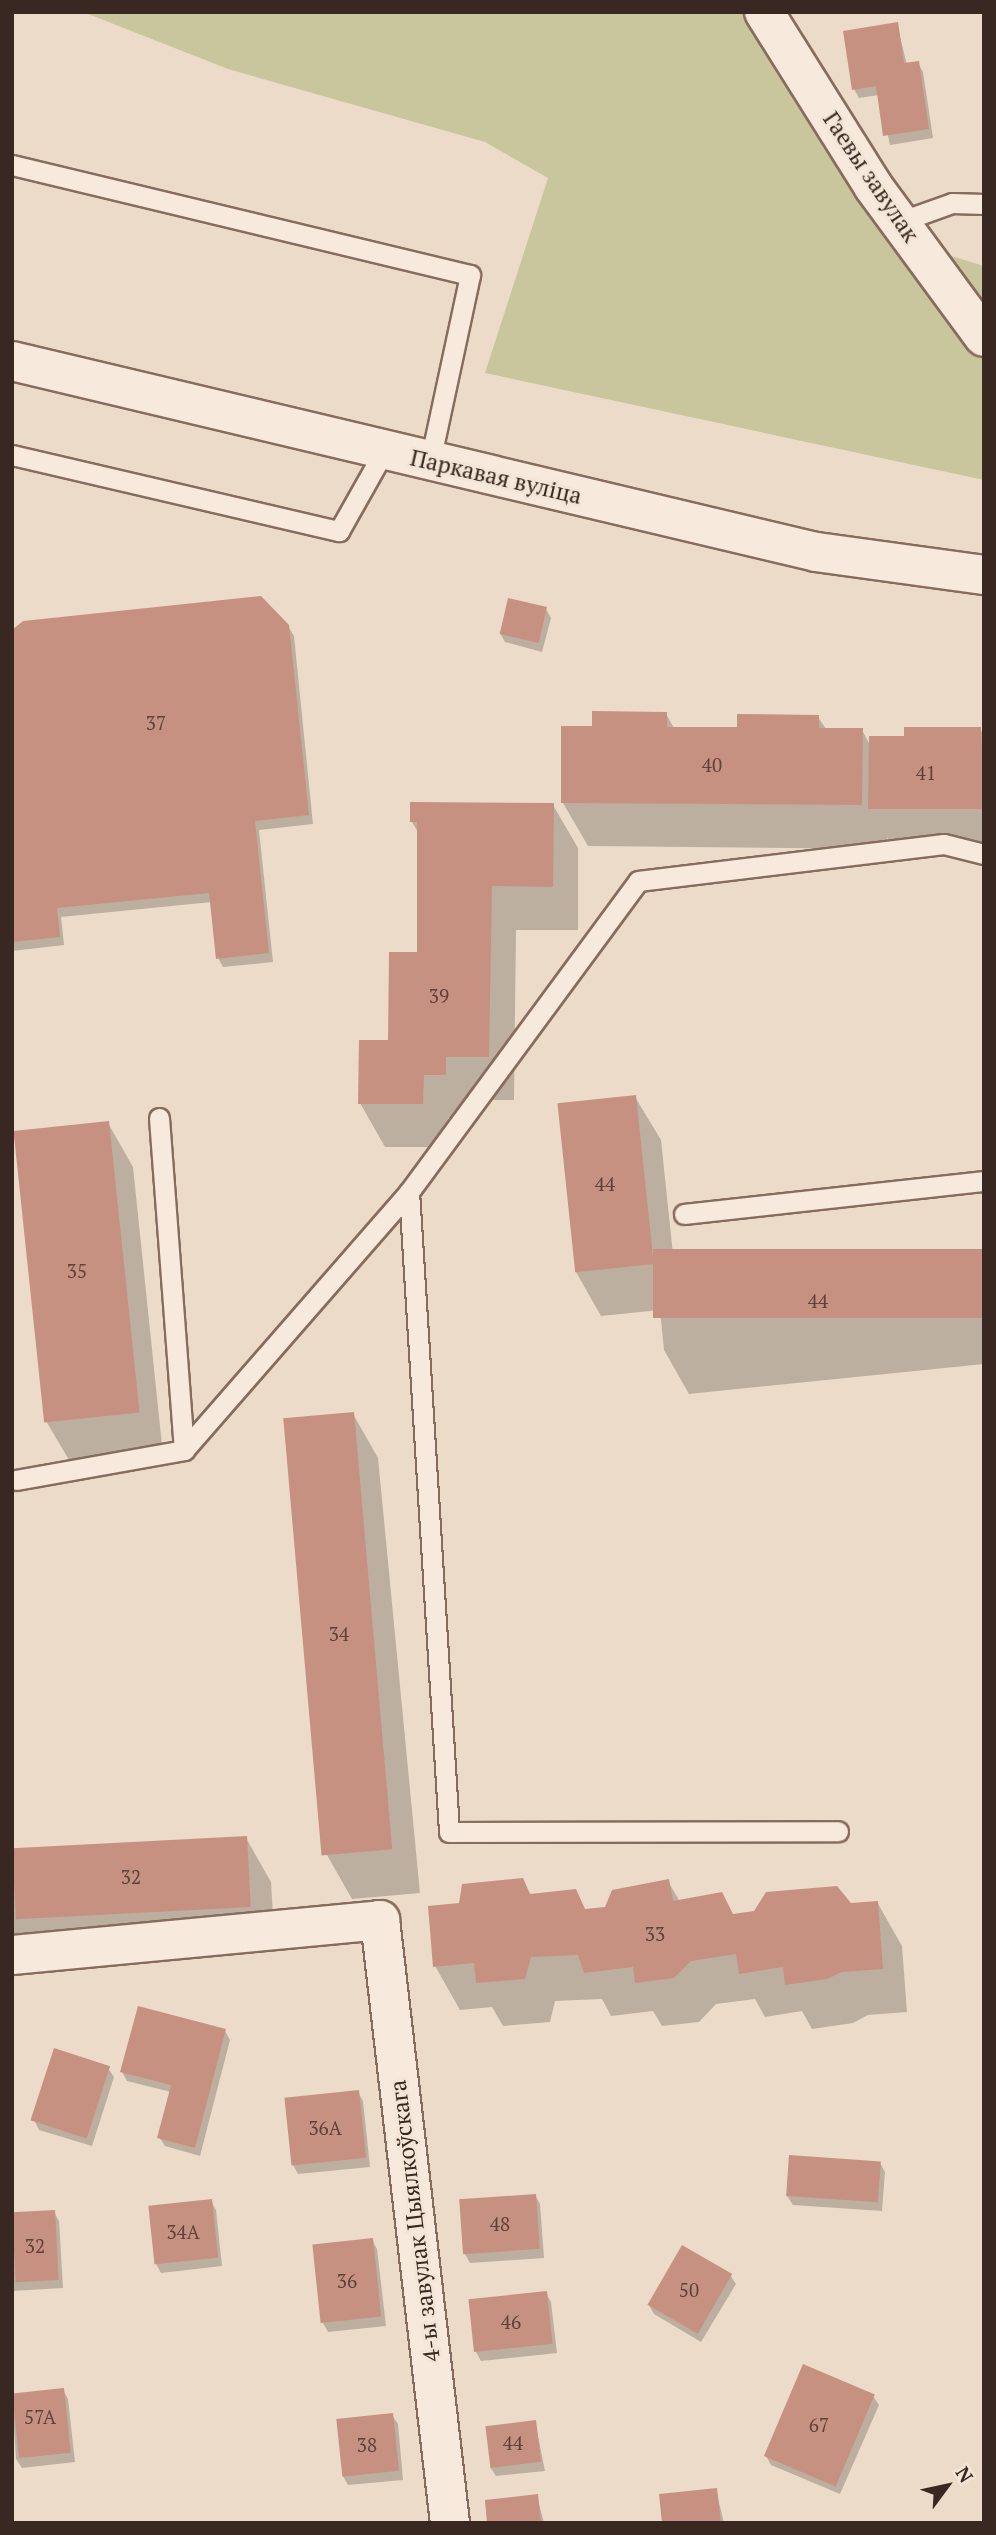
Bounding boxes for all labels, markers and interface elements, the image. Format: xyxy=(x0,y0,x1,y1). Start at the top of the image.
street label: Гаевы завулак xyxy=(817,107,925,247)
street label: Паркавая вуліца xyxy=(408,444,584,510)
house number: 37 xyxy=(146,712,166,734)
house number: 40 xyxy=(702,754,722,776)
house number: 41 xyxy=(916,762,936,784)
house number: 39 xyxy=(429,985,449,1007)
house number: 44 xyxy=(595,1173,615,1195)
house number: 35 xyxy=(67,1260,87,1282)
house number: 44 xyxy=(808,1290,828,1312)
house number: 34 xyxy=(329,1623,349,1645)
house number: 32 xyxy=(121,1866,141,1888)
house number: 33 xyxy=(645,1923,665,1945)
street label: 4-ы завулак Цыялкоўскага xyxy=(384,2079,446,2363)
house number: 36А xyxy=(308,2117,342,2139)
house number: 48 xyxy=(490,2213,510,2235)
house number: 34А xyxy=(166,2221,200,2243)
house number: 32 xyxy=(25,2235,45,2257)
house number: 36 xyxy=(337,2270,357,2292)
house number: 50 xyxy=(679,2279,699,2301)
house number: 46 xyxy=(501,2311,521,2333)
house number: 57А xyxy=(24,2406,56,2428)
house number: 67 xyxy=(809,2414,829,2436)
house number: 44 xyxy=(503,2432,523,2454)
house number: 38 xyxy=(357,2434,377,2456)
north arrow xyxy=(912,2451,982,2521)
text: N xyxy=(951,2461,979,2487)

